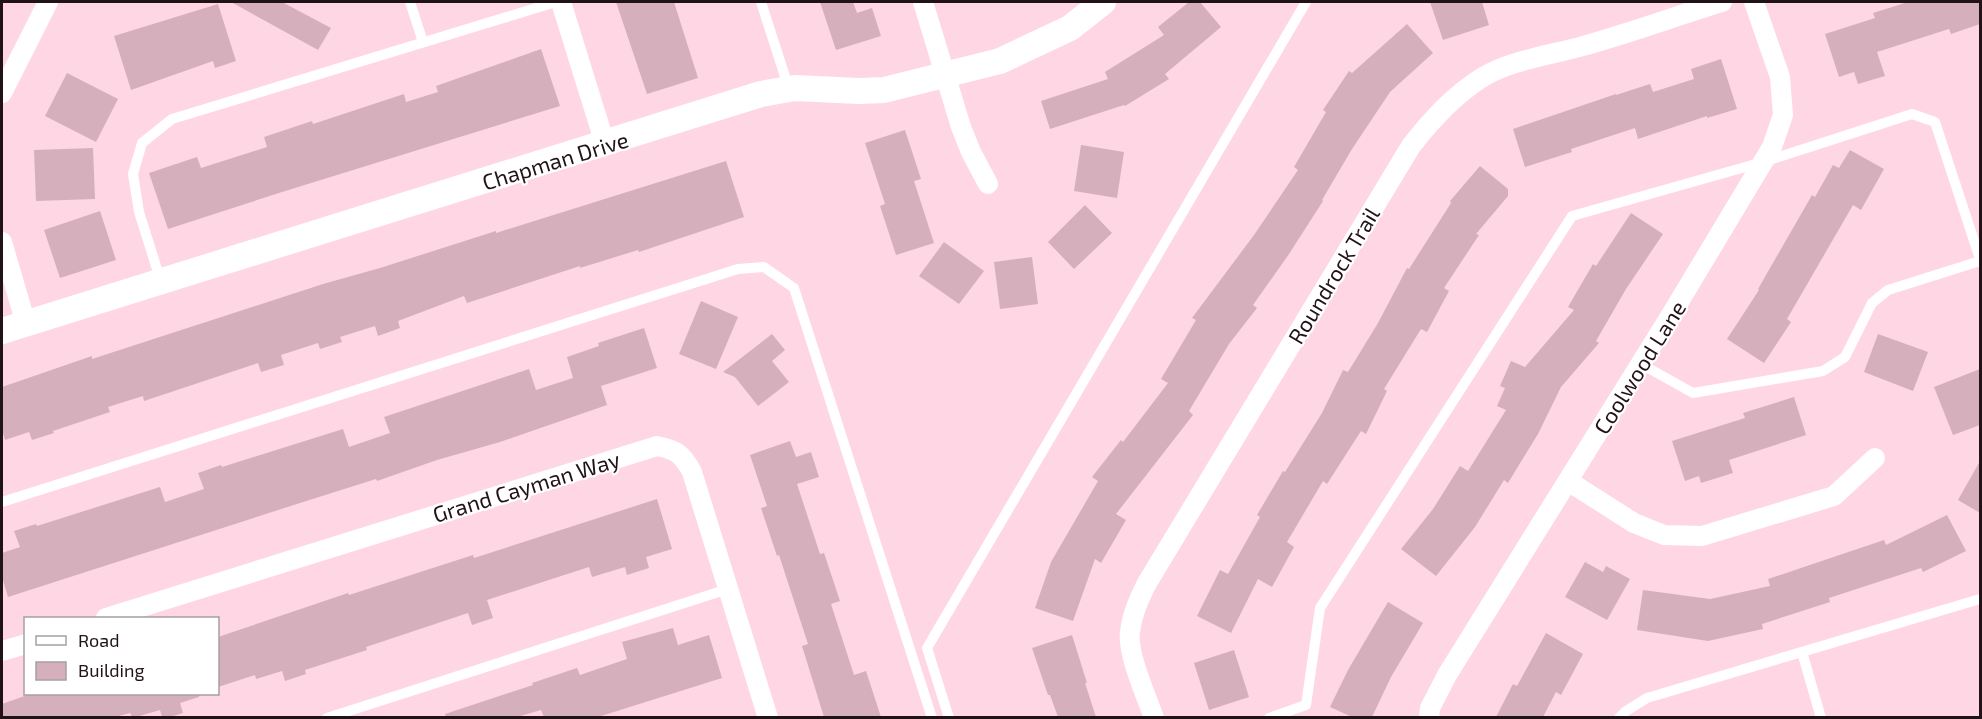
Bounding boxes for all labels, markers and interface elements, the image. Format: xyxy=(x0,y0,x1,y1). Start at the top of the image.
street label: Chapman Drive xyxy=(479,125,631,195)
street label: Roundrock Trail xyxy=(1282,202,1384,348)
street label: Coolwood Lane xyxy=(1588,296,1690,438)
street label: Grand Cayman Way xyxy=(429,445,623,527)
legend xyxy=(24,617,219,695)
text: Road xyxy=(78,629,119,651)
text: Building xyxy=(78,659,145,681)

